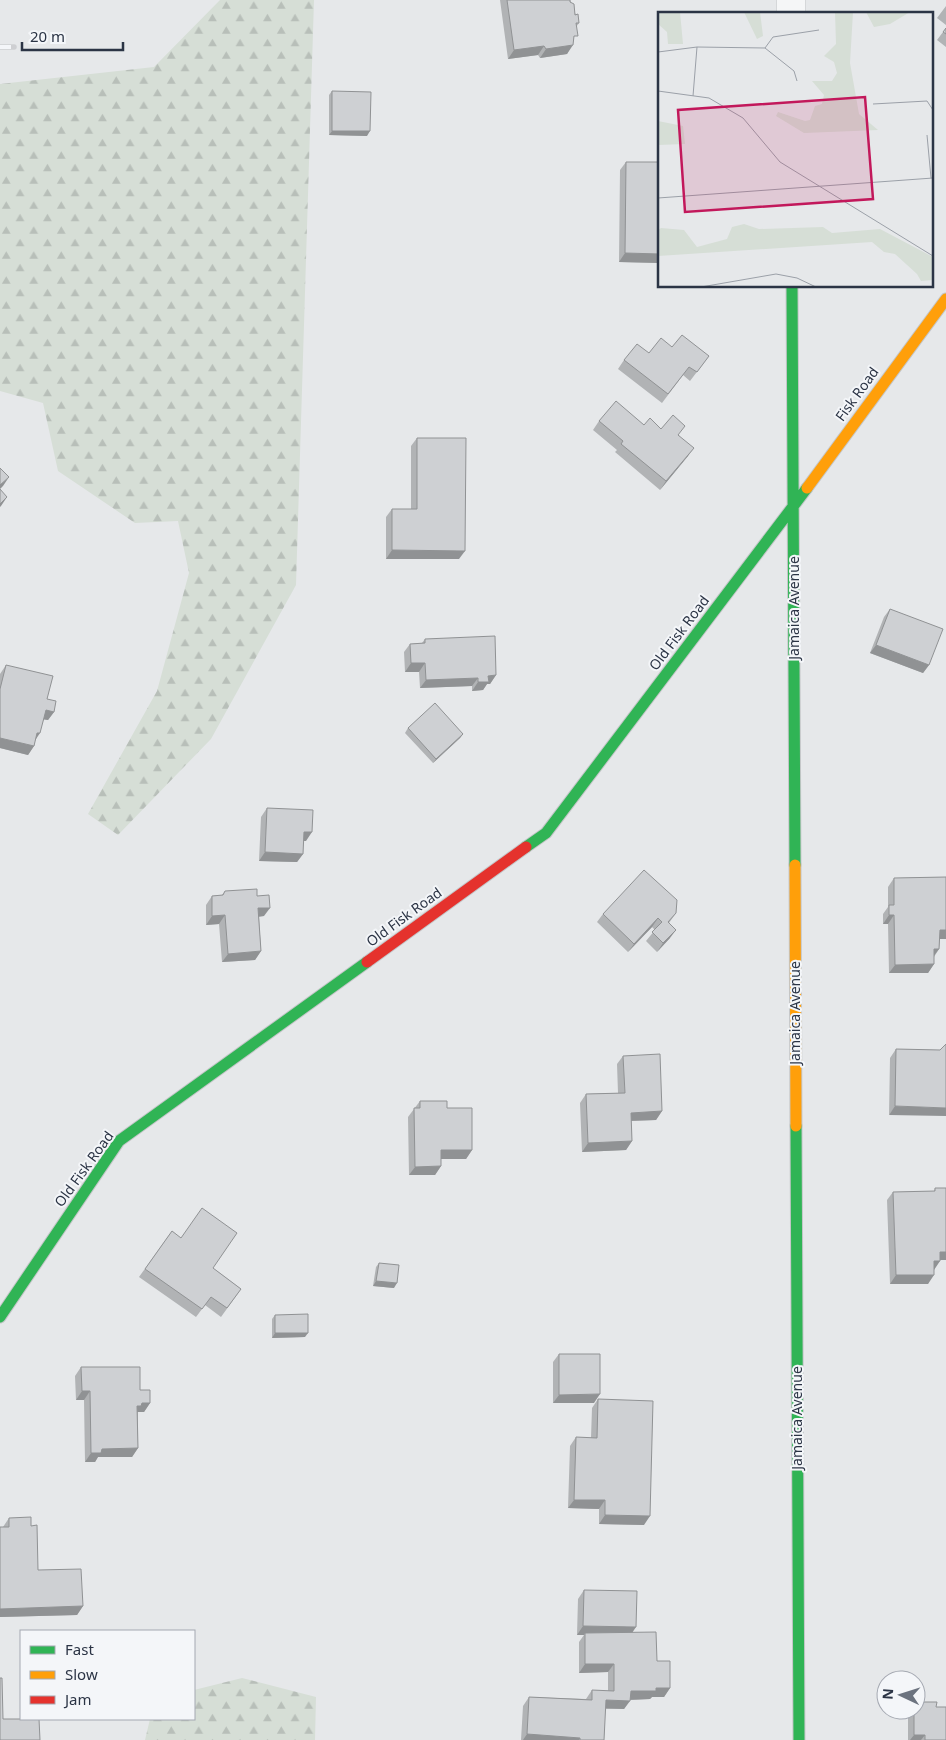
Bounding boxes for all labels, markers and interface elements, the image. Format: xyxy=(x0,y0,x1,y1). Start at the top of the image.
inset map xyxy=(658,12,934,288)
scale bar xyxy=(22,20,124,52)
text: 20 m xyxy=(30,26,65,46)
street label: Fisk Road xyxy=(831,363,883,425)
street label: Jamaica Avenue xyxy=(784,556,803,662)
street label: Old Fisk Road xyxy=(644,591,713,674)
street label: Old Fisk Road xyxy=(362,883,445,950)
street label: Jamaica Avenue xyxy=(785,961,804,1067)
street label: Old Fisk Road xyxy=(50,1127,117,1210)
street label: Jamaica Avenue xyxy=(787,1366,806,1472)
legend xyxy=(20,1630,195,1720)
text: Fast xyxy=(65,1639,94,1659)
text: Slow xyxy=(65,1664,98,1684)
north arrow xyxy=(876,1670,926,1720)
text: N xyxy=(878,1688,897,1700)
text: Jam xyxy=(63,1689,92,1709)

